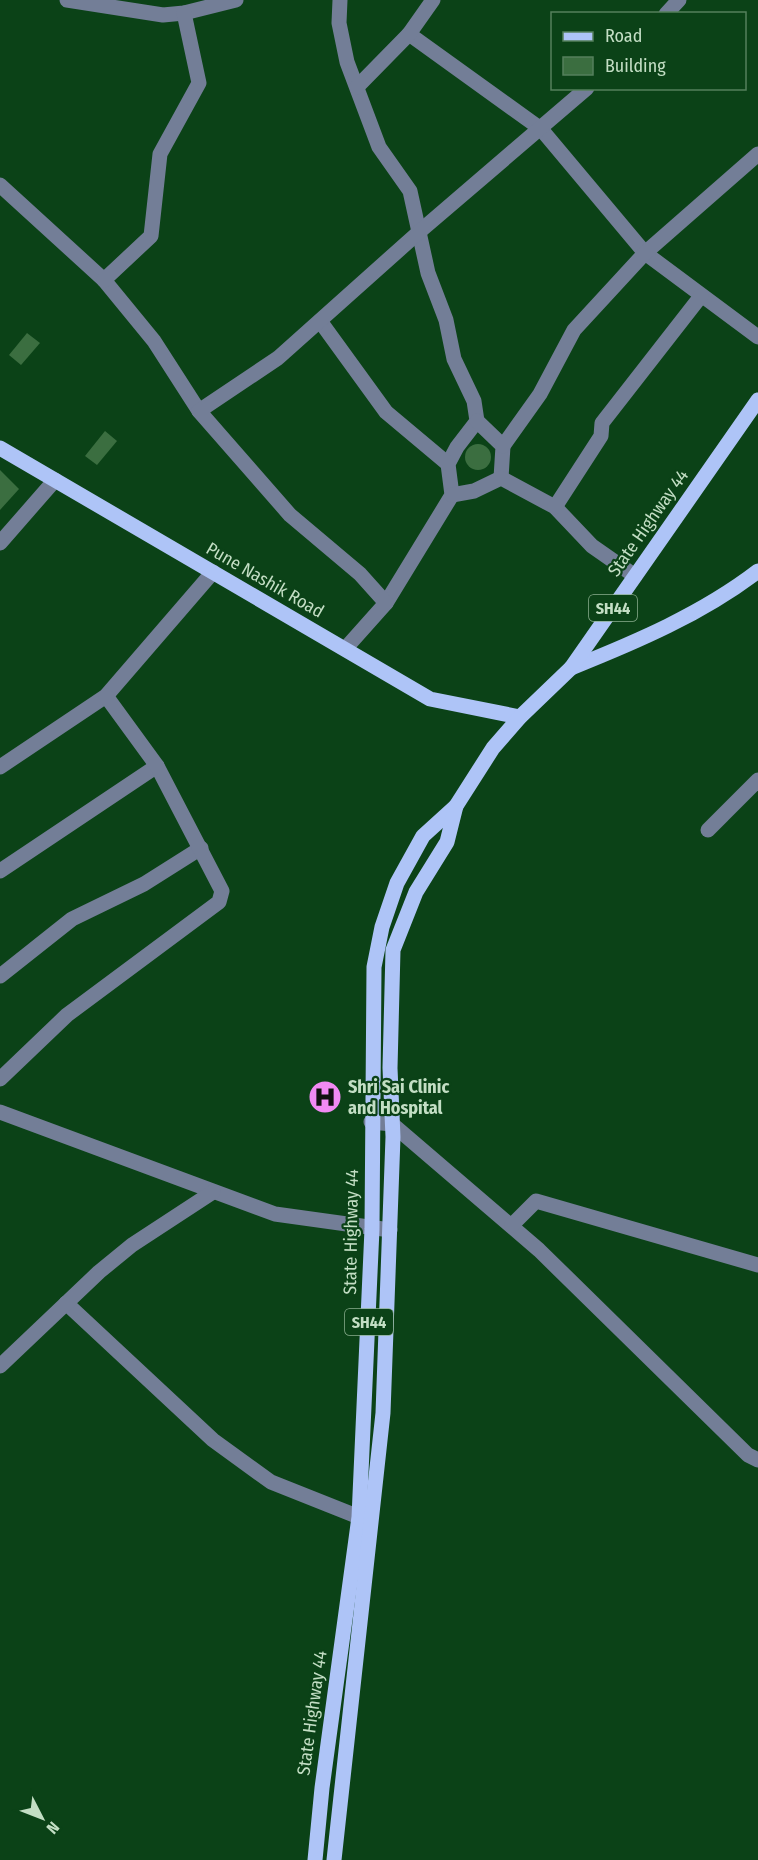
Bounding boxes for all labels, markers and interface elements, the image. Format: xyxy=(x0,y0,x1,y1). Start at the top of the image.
legend xyxy=(551,12,746,90)
text: Road xyxy=(605,25,642,47)
text: Building xyxy=(605,55,666,77)
street label: State Highway 44 xyxy=(603,465,693,581)
street label: Pune Nashik Road xyxy=(202,537,328,623)
road number: SH44 xyxy=(589,595,637,621)
place label: Shri Sai Clinic and Hospital xyxy=(348,1076,449,1119)
hospital icon: Shri Sai Clinic and Hospital xyxy=(307,1079,343,1115)
street label: State Highway 44 xyxy=(339,1169,363,1295)
road number: SH44 xyxy=(345,1309,393,1335)
street label: State Highway 44 xyxy=(292,1649,332,1777)
north arrow xyxy=(12,1788,72,1848)
text: N xyxy=(43,1818,63,1838)

